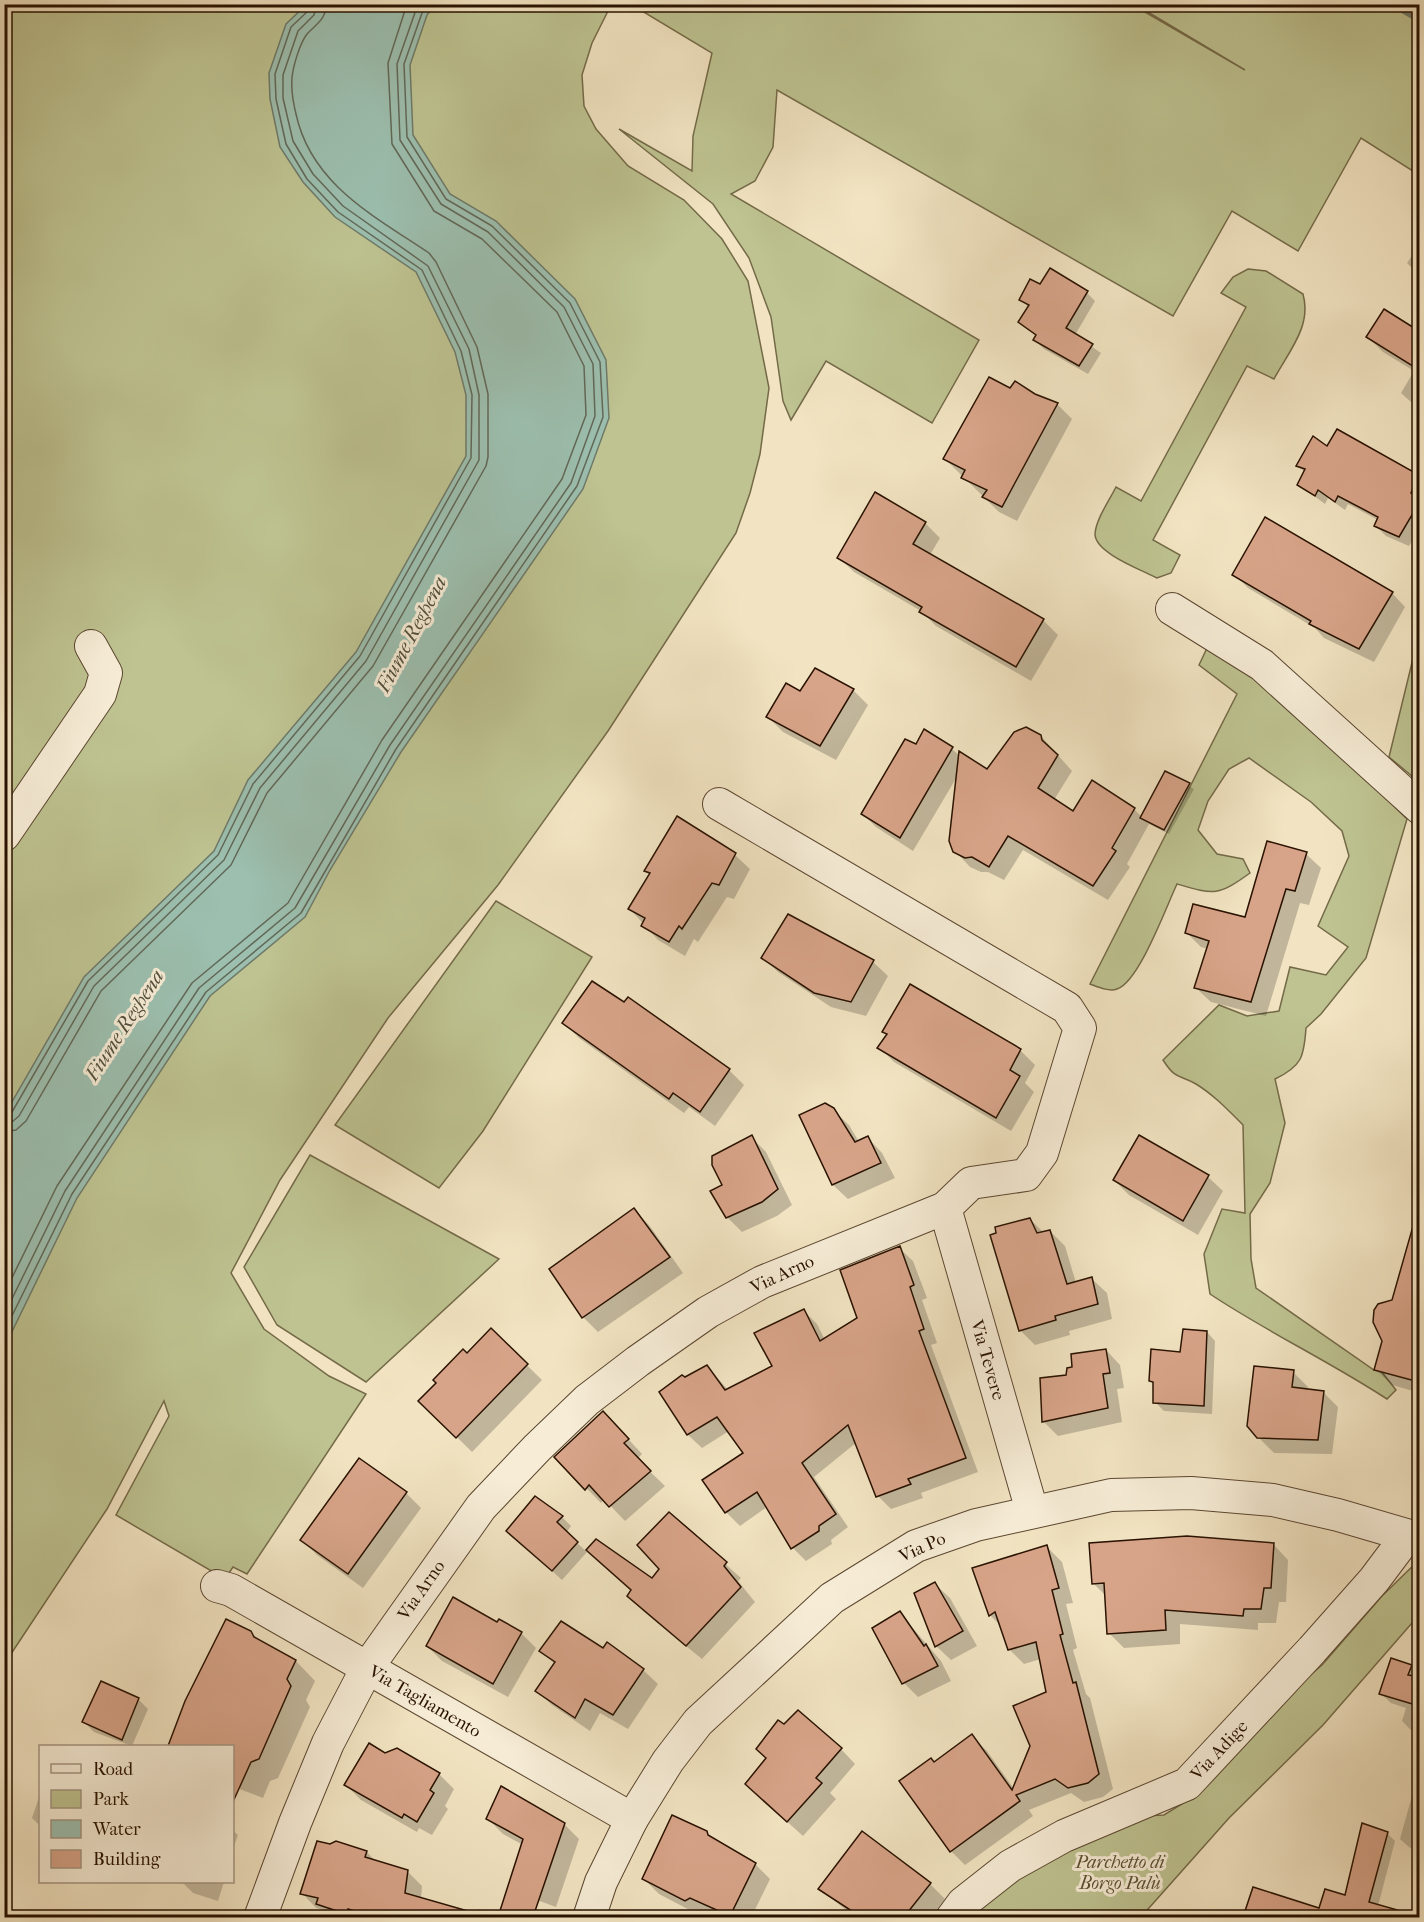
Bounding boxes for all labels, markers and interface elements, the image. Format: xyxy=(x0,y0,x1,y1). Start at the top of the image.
water label: Fiume Reghena xyxy=(371,573,451,697)
water label: Fiume Reghena xyxy=(80,966,169,1086)
street label: Via Arno xyxy=(746,1251,817,1299)
street label: Via Tevere xyxy=(966,1317,1009,1403)
street label: Via Po xyxy=(895,1528,949,1567)
street label: Via Arno xyxy=(393,1556,450,1625)
street label: Via Tagliamento xyxy=(364,1660,485,1742)
street label: Via Adige xyxy=(1186,1716,1252,1785)
legend xyxy=(39,1745,234,1883)
text: Road xyxy=(93,1759,133,1780)
text: Park xyxy=(93,1789,130,1810)
text: Water xyxy=(92,1819,141,1840)
text: Building xyxy=(93,1849,161,1870)
park label: Parchetto di Borgo Palù xyxy=(1075,1852,1166,1894)

